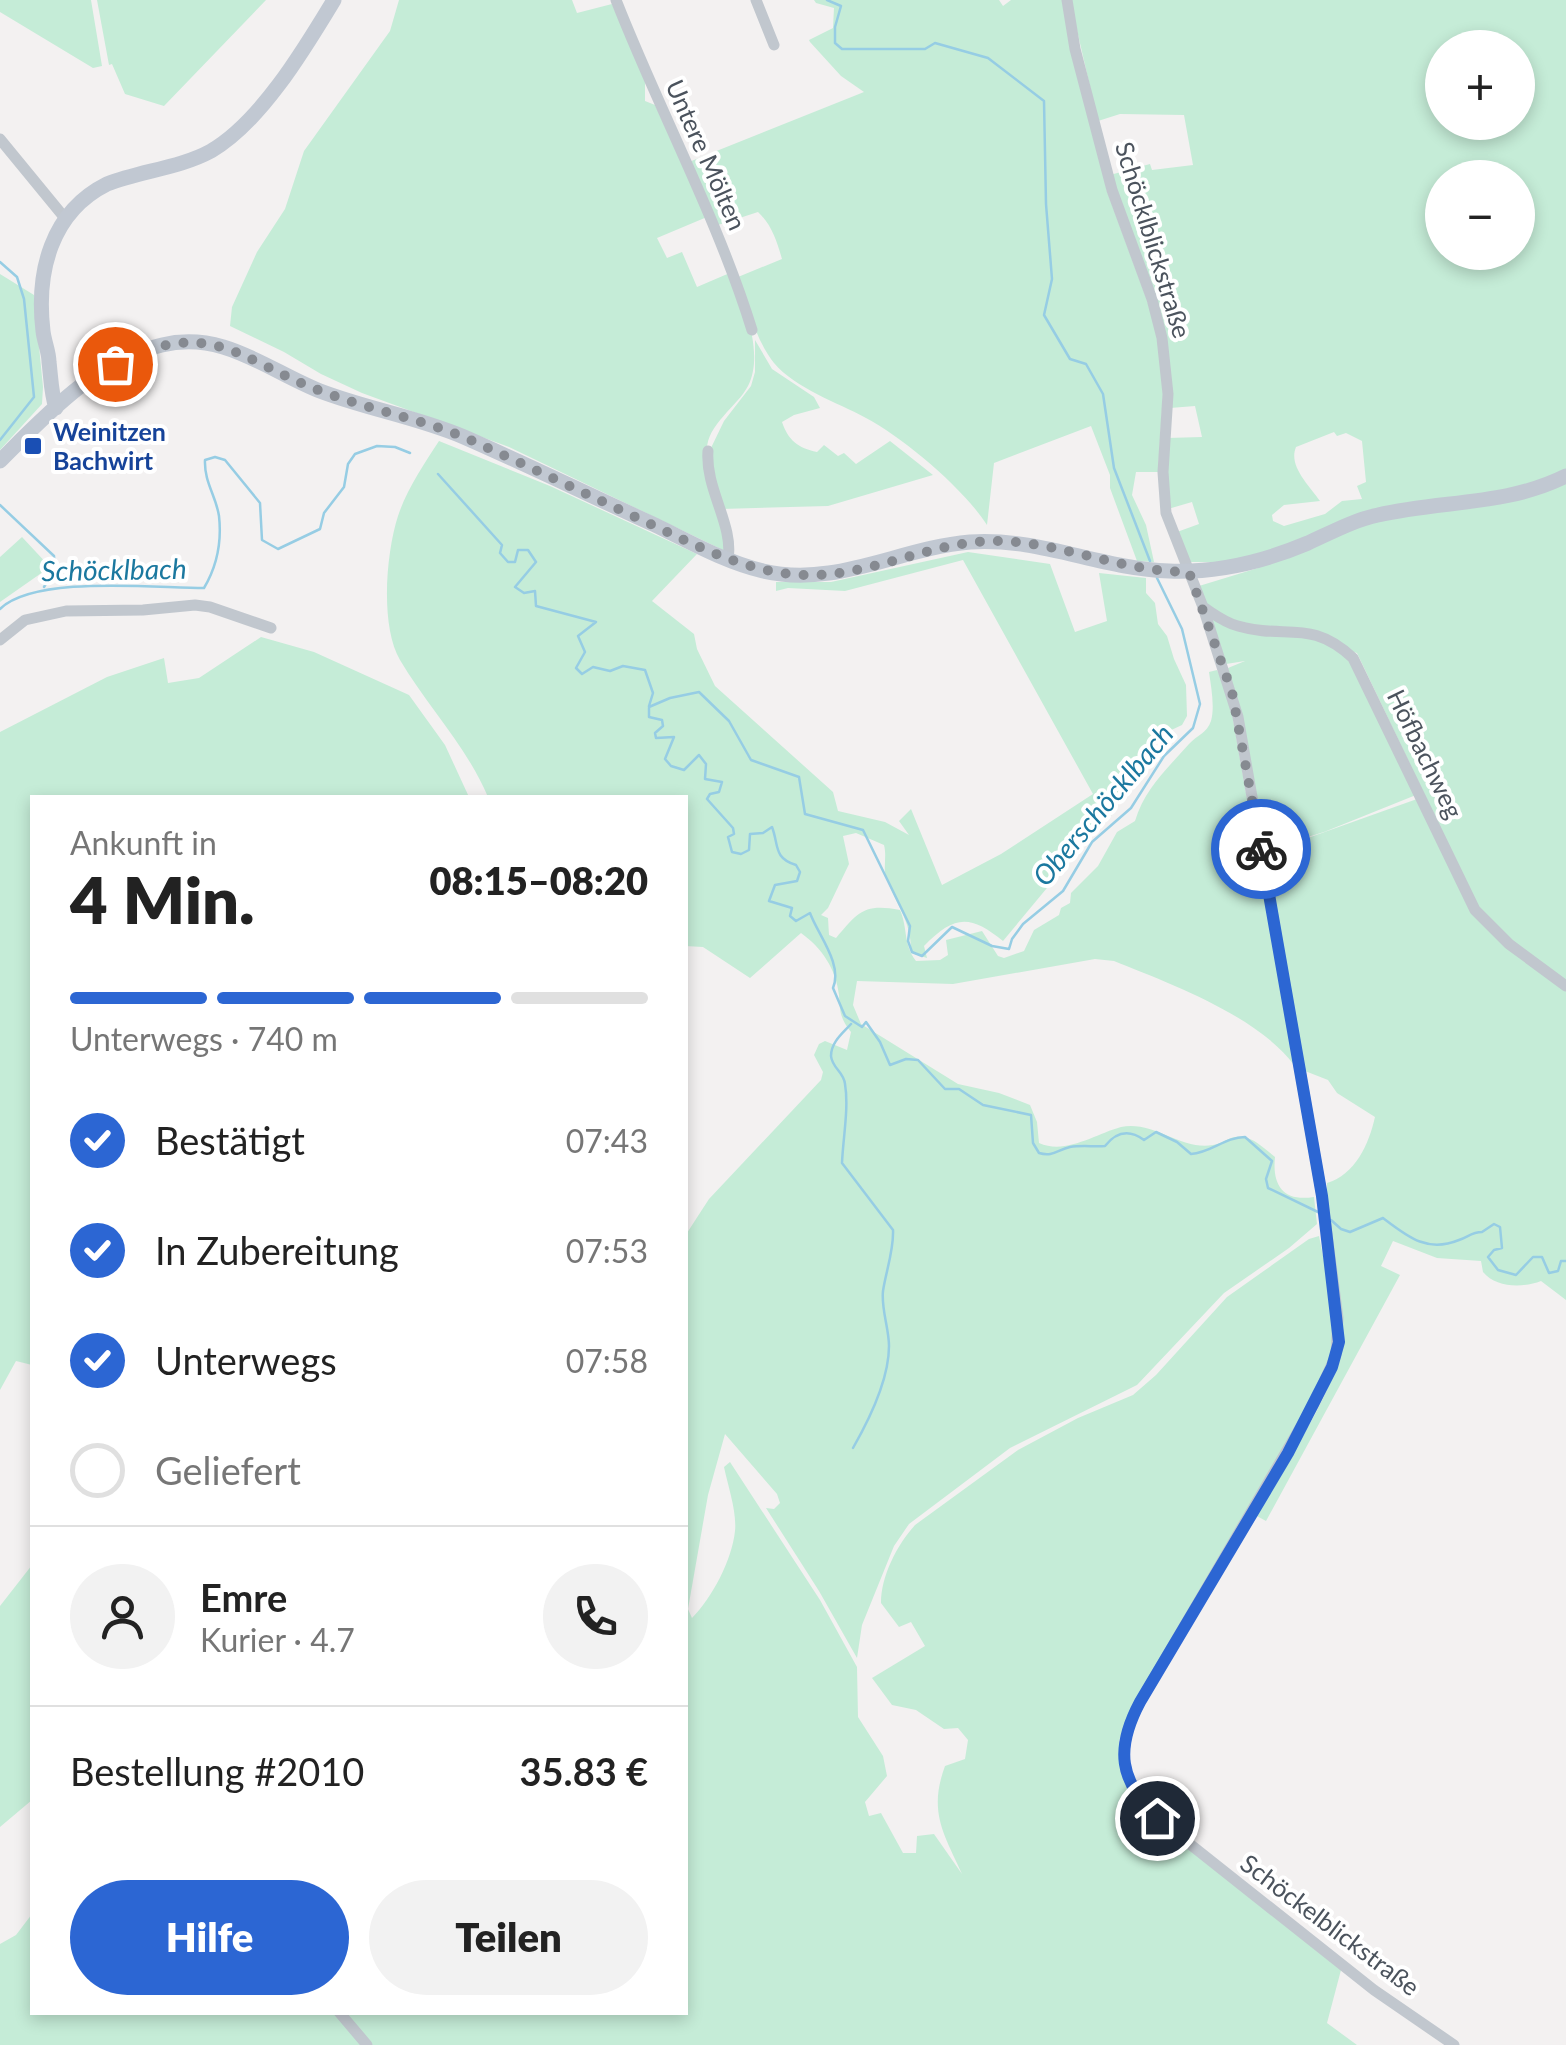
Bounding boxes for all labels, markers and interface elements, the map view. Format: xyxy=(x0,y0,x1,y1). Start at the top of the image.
map controls xyxy=(1425,30,1535,270)
button: + xyxy=(1425,30,1535,140)
street label: Untere Mölten xyxy=(660,75,753,234)
street label: Schöcklblickstraße xyxy=(1110,138,1198,341)
button: − xyxy=(1425,160,1535,270)
pin xyxy=(73,322,158,407)
icon: bag xyxy=(88,337,143,392)
place label: Weinitzen Bachwirt xyxy=(53,416,166,475)
marker: Weinitzen Bachwirt xyxy=(22,435,44,457)
water label: Schöcklbach xyxy=(41,551,187,587)
street label: Höfbachweg xyxy=(1382,684,1470,823)
water label: Oberschöcklbach xyxy=(1025,717,1180,892)
courier xyxy=(1211,799,1311,899)
icon: bike xyxy=(1234,822,1289,877)
text: Ankunft in xyxy=(70,823,217,862)
text: 08:15–08:20 xyxy=(429,857,648,903)
text: 4 Min. xyxy=(70,860,255,938)
text: Unterwegs · 740 m xyxy=(70,1019,338,1058)
icon: check xyxy=(70,1113,125,1168)
text: Bestätigt xyxy=(155,1117,305,1163)
text: 07:43 xyxy=(566,1121,648,1160)
icon: check xyxy=(70,1223,125,1278)
text: In Zubereitung xyxy=(155,1227,399,1273)
text: 07:53 xyxy=(566,1231,648,1270)
icon: check xyxy=(70,1333,125,1388)
text: Unterwegs xyxy=(155,1337,337,1383)
text: 07:58 xyxy=(566,1341,648,1380)
text: Geliefert xyxy=(155,1447,301,1493)
button: person xyxy=(70,1564,175,1669)
button: phone xyxy=(543,1564,648,1669)
text: Emre xyxy=(200,1574,287,1620)
text: Kurier · 4.7 xyxy=(200,1620,355,1659)
text: Bestellung #2010 xyxy=(70,1748,364,1794)
text: 35.83 € xyxy=(520,1748,648,1794)
pin xyxy=(1115,1776,1200,1861)
icon: home xyxy=(1130,1791,1185,1846)
street label: Schöckelblickstraße xyxy=(1235,1847,1426,2001)
button: Hilfe xyxy=(70,1880,349,1995)
button: Teilen xyxy=(369,1880,648,1995)

